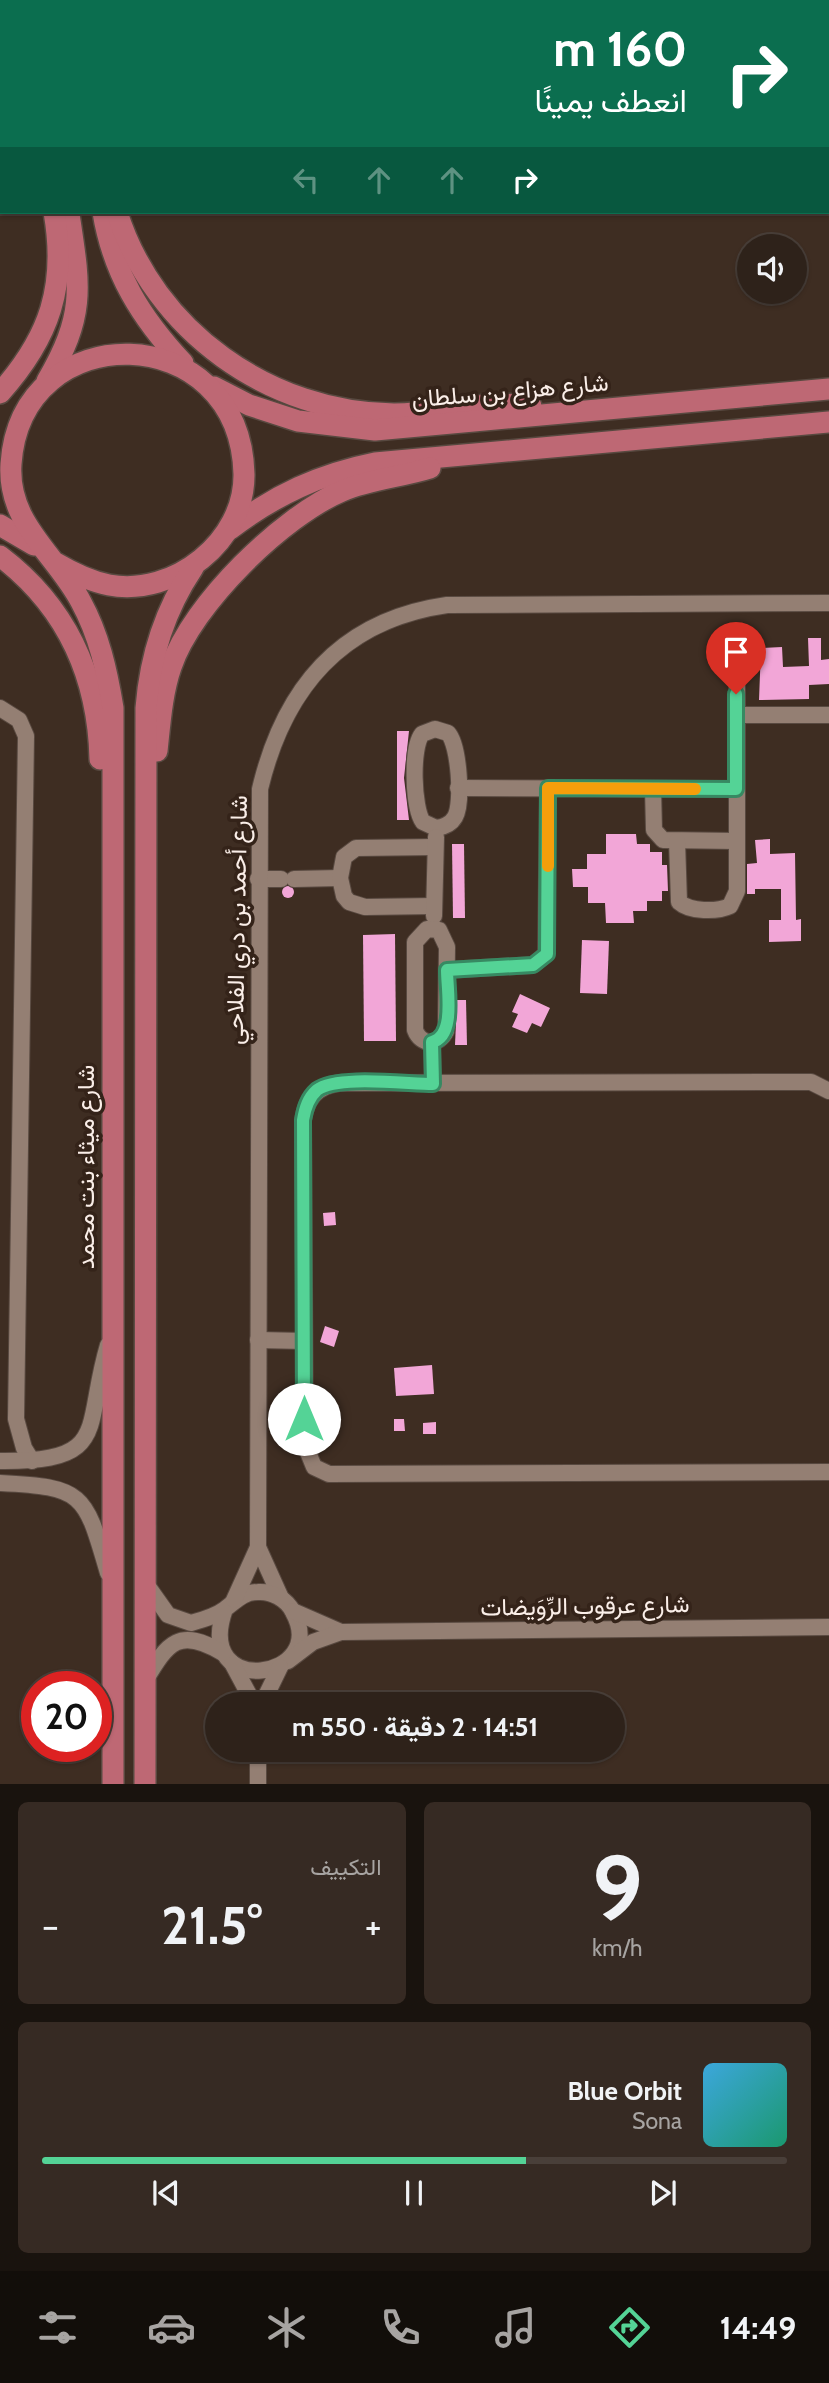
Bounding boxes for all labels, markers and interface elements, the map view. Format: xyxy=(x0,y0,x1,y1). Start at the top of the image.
text: 160 m xyxy=(553,19,687,78)
icon: right xyxy=(711,28,802,119)
text: انعطف يمينًا xyxy=(535,81,687,120)
icon: left xyxy=(287,161,325,199)
icon: ahead xyxy=(360,161,398,199)
icon: ahead xyxy=(433,161,471,199)
icon: right xyxy=(506,161,544,199)
map controls xyxy=(737,234,807,304)
button: sound xyxy=(737,234,807,304)
street label: شارع هزاع بن سلطان xyxy=(410,367,610,416)
pin xyxy=(706,622,766,694)
icon: arrive xyxy=(717,633,755,671)
street label: شارع أحمد بن دري الفلاحي xyxy=(220,795,258,1045)
street label: شارع ميثاء بنت محمد xyxy=(71,1065,102,1269)
position arrow xyxy=(267,1382,341,1456)
street label: شارع عرقوب الرِّوَيضات xyxy=(480,1589,690,1624)
speed limit sign: 20 xyxy=(21,1671,112,1762)
text: 14:51 · 2 دقيقة · 550 m xyxy=(292,1711,538,1743)
text: 9 xyxy=(592,1833,643,1944)
text: التكييف xyxy=(310,1853,382,1881)
text: 21.5° xyxy=(161,1894,262,1957)
text: − xyxy=(42,1902,59,1949)
text: + xyxy=(365,1902,381,1949)
text: km/h xyxy=(592,1934,642,1962)
text: Blue Orbit xyxy=(567,2075,682,2107)
text: Sona xyxy=(632,2107,682,2135)
icon: previous xyxy=(147,2174,185,2212)
icon: pause xyxy=(395,2174,433,2212)
icon: next xyxy=(644,2174,682,2212)
icon: filters xyxy=(33,2303,82,2352)
icon: car xyxy=(147,2303,196,2352)
icon: climate xyxy=(262,2303,311,2352)
icon: phone xyxy=(376,2303,425,2352)
icon: music xyxy=(491,2303,540,2352)
icon: directions xyxy=(605,2303,654,2352)
text: 14:49 xyxy=(720,2308,796,2347)

